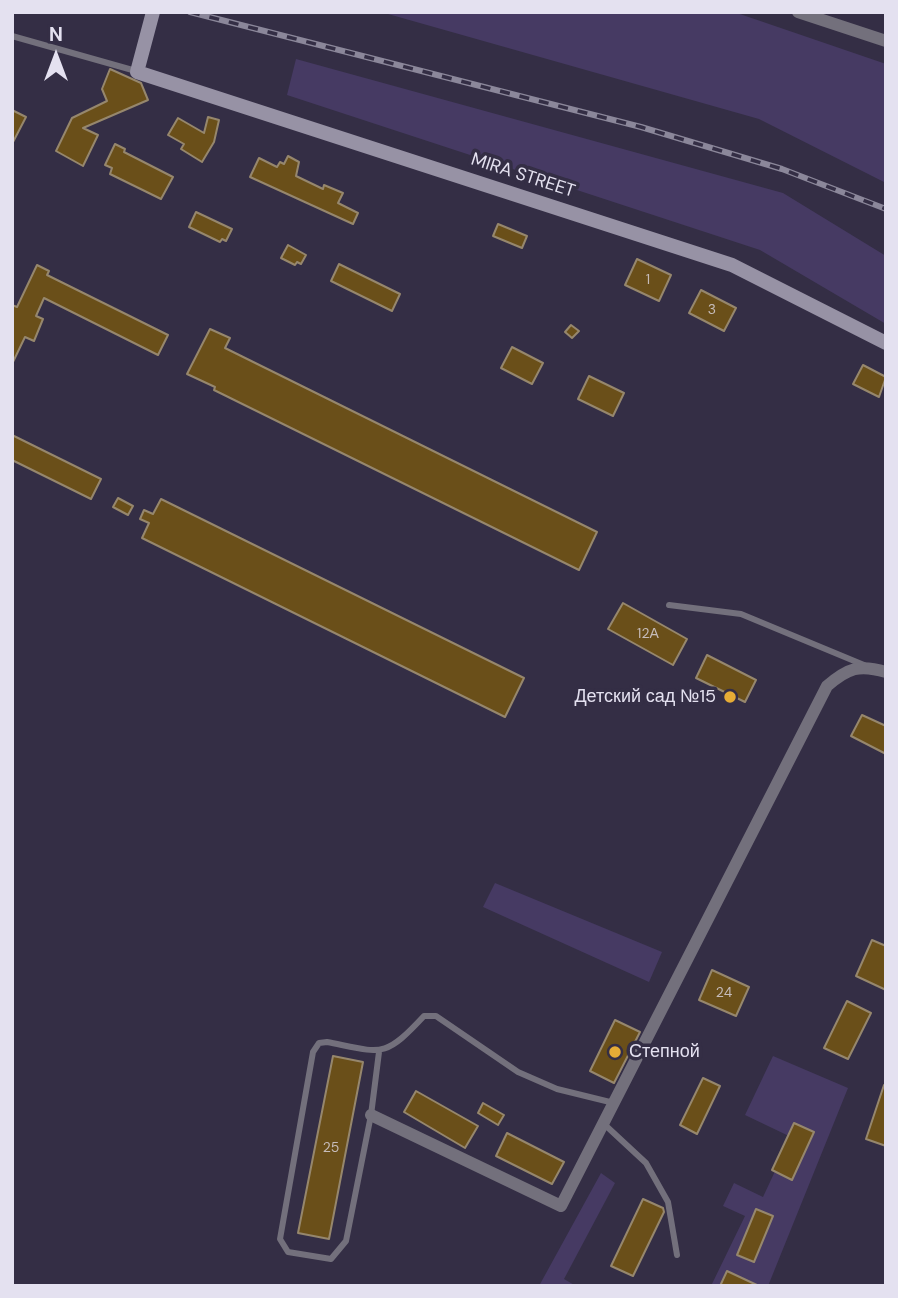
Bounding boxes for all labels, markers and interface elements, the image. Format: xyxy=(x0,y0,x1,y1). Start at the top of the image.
north arrow xyxy=(21,21,91,91)
text: N xyxy=(49,22,63,47)
street label: MIRA STREET xyxy=(468,149,578,203)
house number: 1 xyxy=(646,272,650,288)
house number: 3 xyxy=(708,302,716,318)
house number: 12А xyxy=(637,626,659,642)
place label: Детский сад №15 xyxy=(574,686,716,708)
marker: Детский сад №15 xyxy=(722,689,738,705)
house number: 24 xyxy=(716,985,732,1001)
place label: Степной xyxy=(629,1041,700,1063)
marker: Степной xyxy=(607,1044,623,1060)
house number: 25 xyxy=(323,1140,339,1156)

